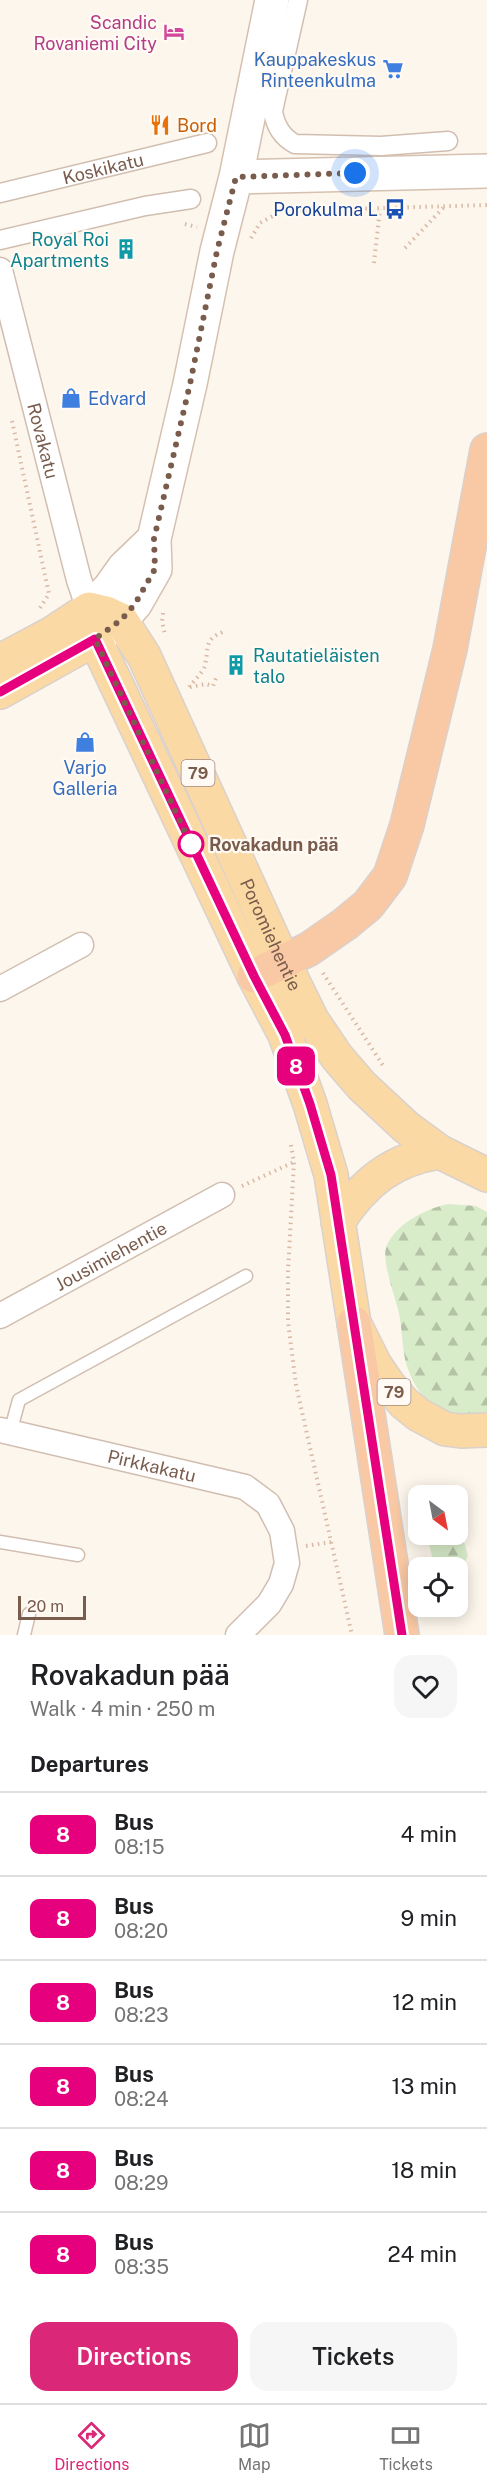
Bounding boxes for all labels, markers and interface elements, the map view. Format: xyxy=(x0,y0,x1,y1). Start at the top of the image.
place label: Scandic Rovaniemi City xyxy=(33,12,157,54)
hotel icon: Scandic Rovaniemi City xyxy=(162,20,186,44)
place label: Kauppakeskus Rinteenkulma xyxy=(254,49,376,91)
supermarket icon: Kauppakeskus Rinteenkulma xyxy=(381,57,405,81)
restaurant icon: Bord xyxy=(148,113,172,137)
place label: Bord xyxy=(177,115,217,136)
street label: Koskikatu xyxy=(60,148,146,188)
your location xyxy=(340,158,370,188)
bus stop icon: Porokulma L xyxy=(383,197,407,221)
place label: Porokulma L xyxy=(273,199,378,220)
place label: Royal Roi Apartments xyxy=(10,229,109,271)
building icon: Royal Roi Apartments xyxy=(114,237,138,261)
shop icon: Edvard xyxy=(59,386,83,410)
place label: Edvard xyxy=(88,388,146,409)
street label: Rovakatu xyxy=(24,400,63,481)
place label: Rautatieläisten talo xyxy=(253,645,380,687)
building icon: Rautatieläisten talo xyxy=(224,653,248,677)
shop icon: Varjo Galleria xyxy=(73,730,97,754)
place label: Varjo Galleria xyxy=(53,757,117,799)
road number: 79 xyxy=(182,760,214,786)
marker: Rovakadun pää xyxy=(178,831,204,857)
place label: Rovakadun pää xyxy=(209,834,339,855)
street label: Poromiehentie xyxy=(236,875,306,994)
line badge: 8 xyxy=(276,1046,316,1086)
text: 8 xyxy=(289,1054,303,1079)
street label: Jousimiehentie xyxy=(51,1217,170,1295)
road number: 79 xyxy=(378,1379,410,1405)
street label: Pirkkakatu xyxy=(106,1445,198,1486)
north arrow xyxy=(408,1485,468,1545)
map controls xyxy=(408,1485,468,1617)
button: locate xyxy=(408,1557,468,1617)
scale bar xyxy=(18,1593,86,1620)
text: 20 m xyxy=(27,1597,64,1616)
button: heart xyxy=(394,1655,457,1718)
text: Rovakadun pää xyxy=(30,1658,230,1691)
text: Walk · 4 min · 250 m xyxy=(30,1697,215,1721)
text: Departures xyxy=(30,1751,149,1777)
text: Bus xyxy=(114,1809,154,1835)
text: 4 min xyxy=(401,1821,457,1847)
text: 8 xyxy=(56,1822,70,1847)
text: 08:15 xyxy=(114,1835,165,1859)
text: Bus xyxy=(114,1893,154,1919)
text: 9 min xyxy=(401,1905,457,1931)
text: 8 xyxy=(56,1906,70,1931)
text: 08:20 xyxy=(114,1919,168,1943)
text: Bus xyxy=(114,1977,154,2003)
text: 12 min xyxy=(392,1989,457,2015)
text: 8 xyxy=(56,1990,70,2015)
text: 08:23 xyxy=(114,2003,169,2027)
text: Bus xyxy=(114,2061,154,2087)
text: 13 min xyxy=(392,2073,457,2099)
text: 8 xyxy=(56,2074,70,2099)
text: 08:24 xyxy=(114,2087,168,2111)
text: Bus xyxy=(114,2145,154,2171)
text: 18 min xyxy=(391,2157,457,2183)
text: 8 xyxy=(56,2158,70,2183)
text: 08:29 xyxy=(114,2171,168,2195)
text: Bus xyxy=(114,2229,154,2255)
text: 24 min xyxy=(387,2241,457,2267)
text: 8 xyxy=(56,2242,70,2267)
text: 08:35 xyxy=(114,2255,169,2279)
button: Directions xyxy=(30,2322,238,2391)
button: Tickets xyxy=(250,2322,457,2391)
tab: Directions xyxy=(54,2419,129,2474)
tab: Map xyxy=(238,2419,271,2474)
tab: Tickets xyxy=(379,2419,433,2474)

